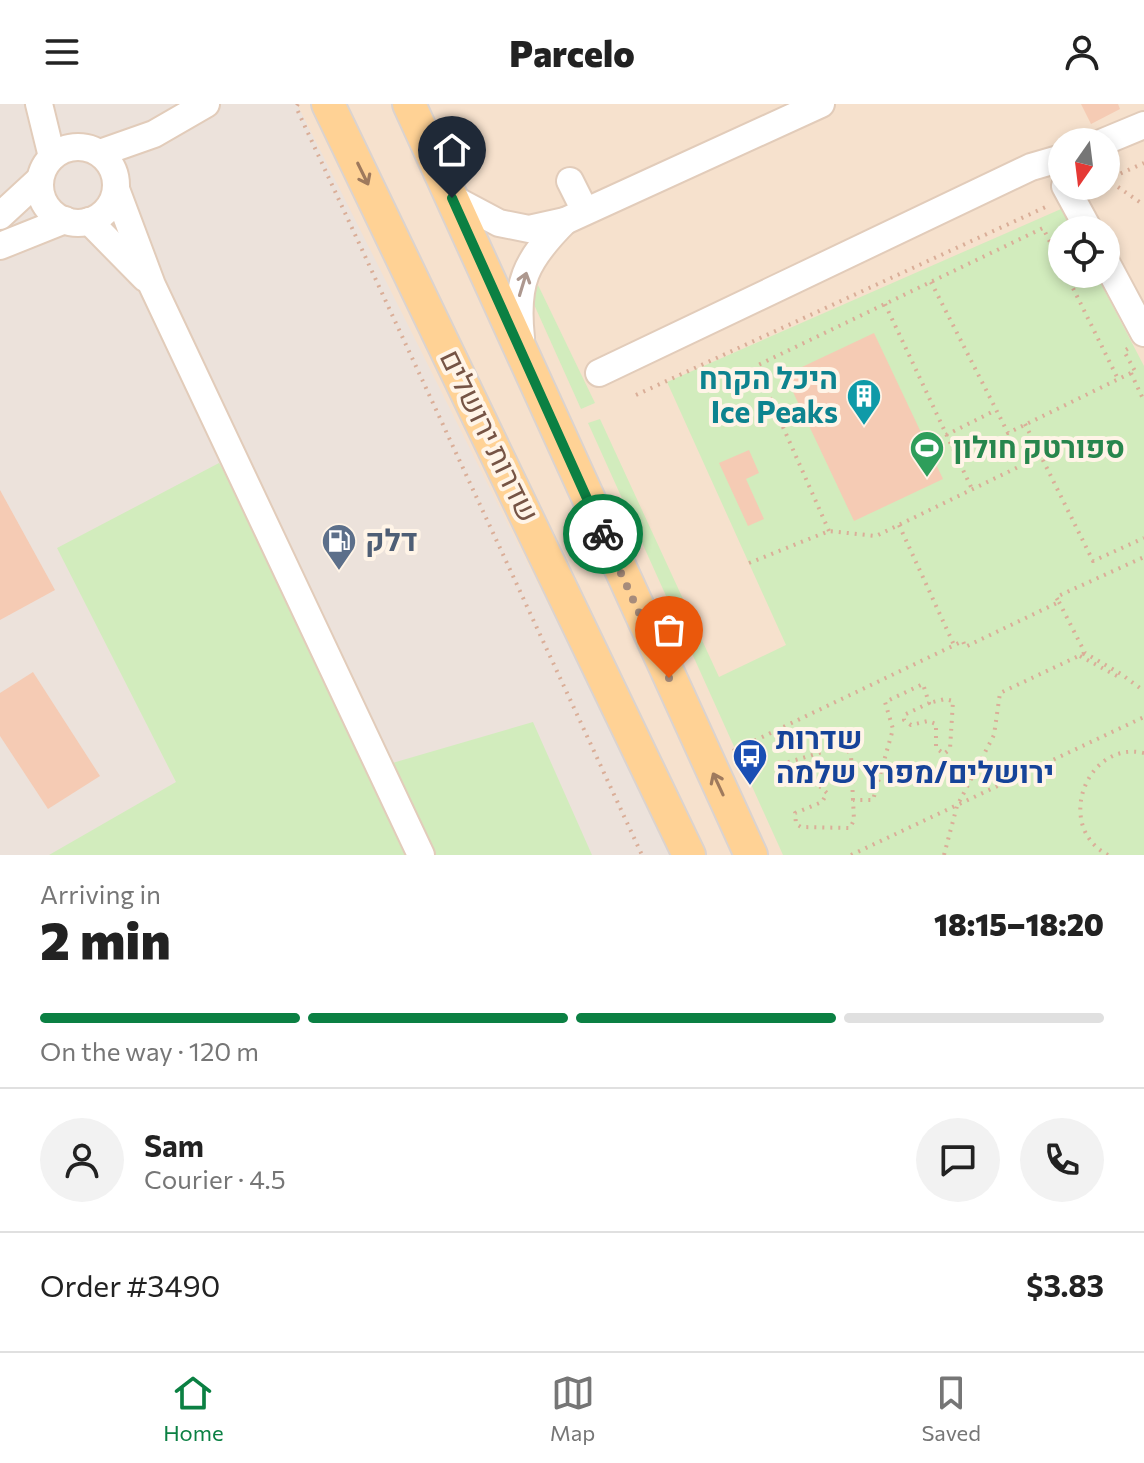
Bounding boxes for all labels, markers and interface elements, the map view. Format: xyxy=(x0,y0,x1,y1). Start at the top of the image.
icon: menu xyxy=(40,30,84,74)
text: Parcelo xyxy=(509,30,635,74)
icon: person xyxy=(1060,30,1104,74)
pin xyxy=(418,116,486,198)
icon: home xyxy=(430,128,474,172)
north arrow xyxy=(1048,128,1120,200)
map controls xyxy=(1048,128,1120,288)
one-way arrow xyxy=(356,161,371,185)
button: locate xyxy=(1048,216,1120,288)
one-way arrow xyxy=(516,271,531,297)
street label: שדרות ירושלים xyxy=(434,343,549,527)
place label: היכל הקרח Ice Peaks xyxy=(699,358,838,429)
building icon: היכל הקרח Ice Peaks xyxy=(845,377,883,427)
place label: ספורטק חולון xyxy=(953,427,1125,464)
sports icon: ספורטק חולון xyxy=(908,429,946,479)
courier xyxy=(563,494,643,574)
icon: bike xyxy=(581,512,625,556)
place label: דלק xyxy=(365,520,418,557)
fuel station icon: דלק xyxy=(320,522,358,572)
pin xyxy=(635,596,703,678)
icon: bag xyxy=(647,608,691,652)
place label: שדרות ירושלים/מפרץ שלמה xyxy=(776,718,1054,789)
bus stop icon: שדרות ירושלים/מפרץ שלמה xyxy=(731,737,769,787)
one-way arrow xyxy=(710,773,725,797)
text: Arriving in xyxy=(40,878,161,909)
text: 18:15–18:20 xyxy=(934,905,1104,942)
text: 2 min xyxy=(40,907,171,971)
text: On the way · 120 m xyxy=(40,1035,259,1066)
button: person xyxy=(40,1118,124,1202)
button: chat xyxy=(916,1118,1000,1202)
button: phone xyxy=(1020,1118,1104,1202)
text: Sam xyxy=(144,1126,204,1163)
text: Courier · 4.5 xyxy=(144,1163,286,1194)
text: Order #3490 xyxy=(40,1266,220,1303)
text: $3.83 xyxy=(1026,1266,1104,1303)
tab: Home xyxy=(163,1371,224,1446)
tab: Map xyxy=(550,1371,595,1446)
tab: Saved xyxy=(921,1371,981,1446)

